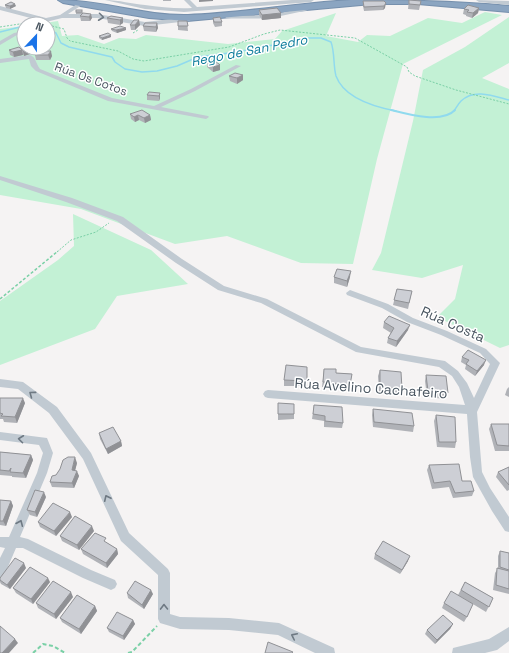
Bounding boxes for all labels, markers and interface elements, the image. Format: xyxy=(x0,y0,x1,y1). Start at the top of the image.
one-way arrow xyxy=(98,12,104,21)
north arrow xyxy=(16,16,56,56)
text: N xyxy=(34,19,46,35)
water label: Rego de San Pedro xyxy=(189,31,310,70)
street label: Rúa Os Cotos xyxy=(52,58,130,100)
street label: Rúa Costa xyxy=(418,302,488,346)
street label: Rúa Avelino Cachafeiro xyxy=(294,374,448,402)
one-way arrow xyxy=(29,392,36,399)
one-way arrow xyxy=(18,435,24,444)
one-way arrow xyxy=(104,494,112,502)
one-way arrow xyxy=(15,520,23,528)
one-way arrow xyxy=(160,604,168,610)
one-way arrow xyxy=(291,633,298,641)

